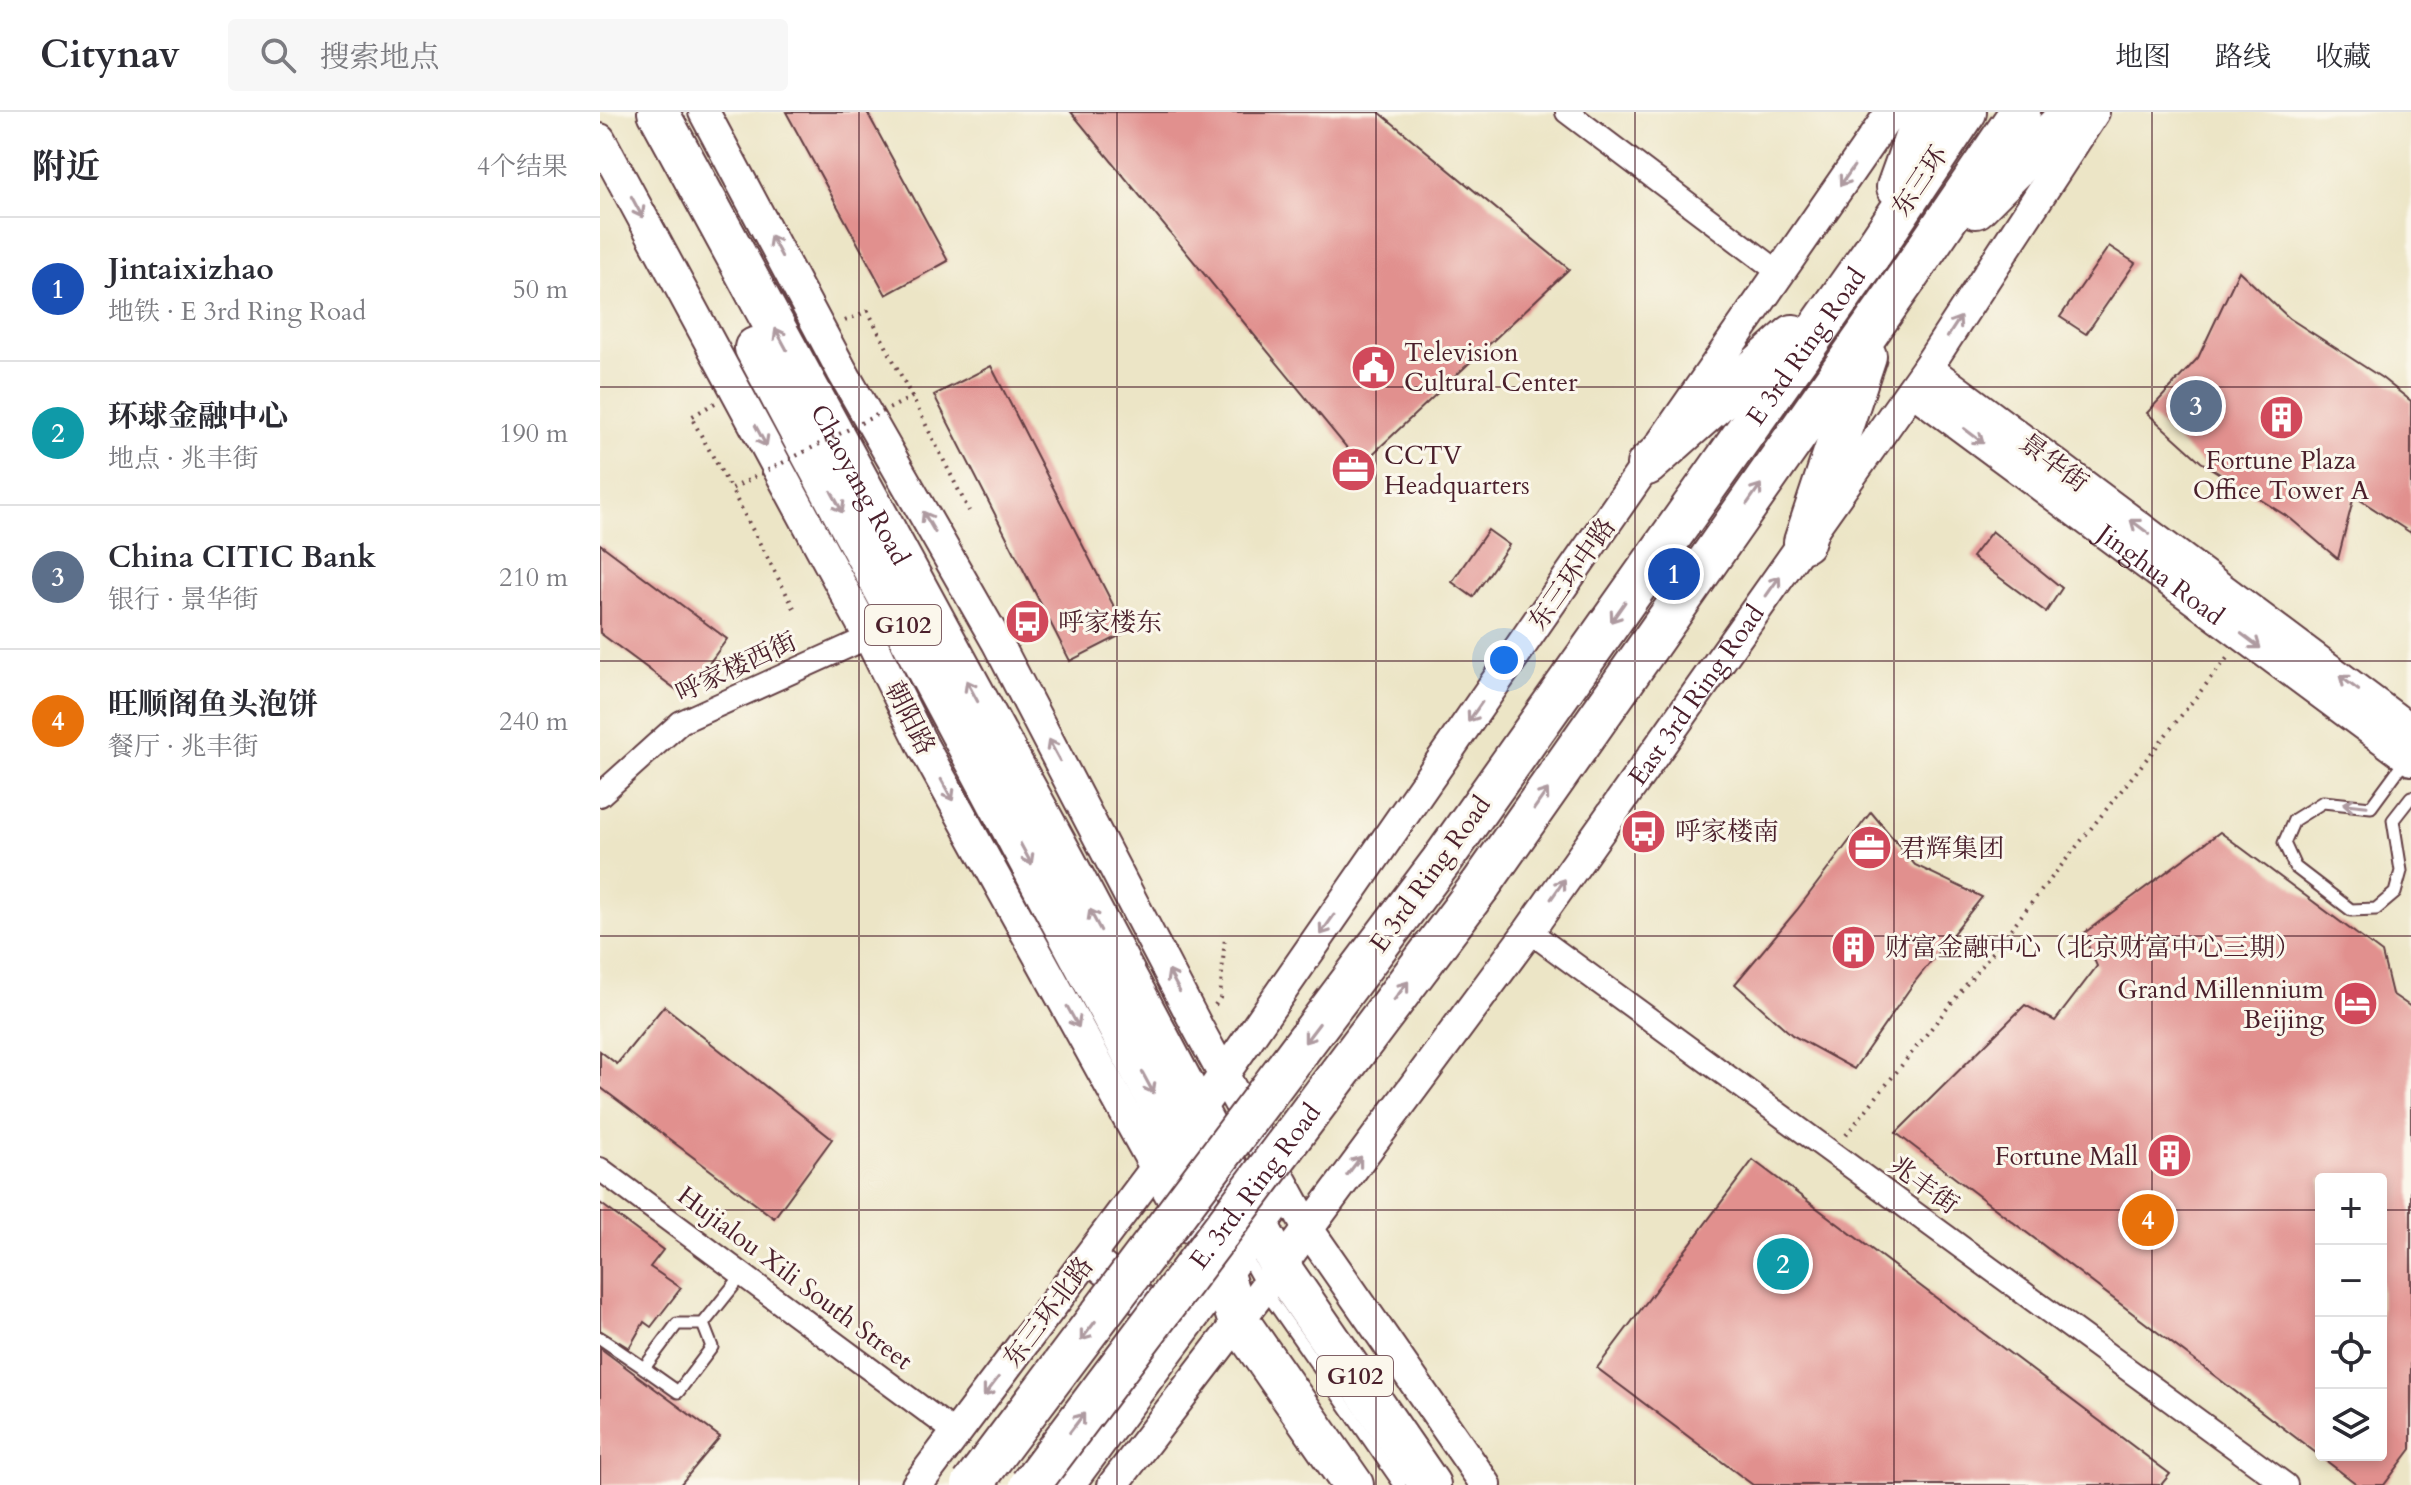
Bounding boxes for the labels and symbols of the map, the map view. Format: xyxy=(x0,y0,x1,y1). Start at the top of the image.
street label: 东三环 xyxy=(1884,139,1956,223)
one-way arrow xyxy=(1839,165,1855,187)
one-way arrow xyxy=(630,195,645,219)
one-way arrow xyxy=(768,234,783,258)
street label: E 3rd Ring Road xyxy=(1738,260,1874,432)
one-way arrow xyxy=(1946,316,1963,338)
one-way arrow xyxy=(773,328,789,352)
place label: Television Cultural Center xyxy=(1404,335,1578,400)
public building icon: Television Cultural Center xyxy=(1349,343,1397,391)
pin: 3 xyxy=(2170,376,2222,436)
building icon: Fortune Plaza Office Tower A xyxy=(2257,393,2305,441)
street label: Chaoyang Road xyxy=(803,398,918,571)
one-way arrow xyxy=(753,424,769,447)
street label: 景华街 xyxy=(2012,426,2096,500)
one-way arrow xyxy=(1963,428,1985,445)
place label: CCTV Headquarters xyxy=(1384,438,1530,503)
place label: Fortune Plaza Office Tower A xyxy=(2193,443,2370,508)
office icon: CCTV Headquarters xyxy=(1329,446,1377,494)
one-way arrow xyxy=(1746,484,1762,506)
one-way arrow xyxy=(829,489,845,513)
one-way arrow xyxy=(921,511,937,534)
street label: 东三环中路 xyxy=(1520,511,1624,637)
street label: Jinghua Road xyxy=(2087,514,2232,633)
one-way arrow xyxy=(2130,519,2151,536)
pin: 1 xyxy=(1648,544,1700,604)
one-way arrow xyxy=(1765,575,1781,597)
street label: East 3rd Ring Road xyxy=(1620,597,1772,792)
bus stop icon: 呼家楼东 xyxy=(1003,598,1051,646)
one-way arrow xyxy=(1610,600,1626,622)
road number: G102 xyxy=(865,605,941,645)
place label: 呼家楼东 xyxy=(1058,605,1162,640)
street label: 呼家楼西街 xyxy=(670,624,802,710)
one-way arrow xyxy=(2240,632,2261,649)
your location xyxy=(1484,640,1524,680)
street label: 朝阳路 xyxy=(877,675,943,761)
one-way arrow xyxy=(2338,675,2360,691)
one-way arrow xyxy=(964,680,980,703)
one-way arrow xyxy=(1467,701,1483,723)
one-way arrow xyxy=(1045,739,1061,763)
one-way arrow xyxy=(939,778,955,801)
street label: E 3rd Ring Road xyxy=(1361,789,1499,959)
one-way arrow xyxy=(1533,789,1549,811)
one-way arrow xyxy=(2343,797,2368,812)
bus stop icon: 呼家楼南 xyxy=(1620,807,1668,855)
place label: 呼家楼南 xyxy=(1675,814,1779,849)
office icon: 君辉集团 xyxy=(1845,824,1893,872)
place label: 君辉集团 xyxy=(1900,831,2004,866)
one-way arrow xyxy=(1018,842,1034,866)
one-way arrow xyxy=(1550,879,1566,901)
one-way arrow xyxy=(1087,909,1103,932)
one-way arrow xyxy=(1319,914,1335,936)
building icon: 财富金融中心（北京财富中心三期） xyxy=(1830,923,1878,971)
place label: 财富金融中心（北京财富中心三期） xyxy=(1885,930,2301,965)
one-way arrow xyxy=(1165,969,1181,993)
place label: Grand Millennium Beijing xyxy=(2117,972,2324,1037)
hotel icon: Grand Millennium Beijing xyxy=(2331,980,2379,1028)
one-way arrow xyxy=(1393,981,1410,1002)
one-way arrow xyxy=(1066,1005,1081,1029)
one-way arrow xyxy=(1303,1022,1320,1044)
one-way arrow xyxy=(1141,1071,1157,1095)
street label: E. 3rd. Ring Road xyxy=(1181,1096,1328,1276)
building icon: Fortune Mall xyxy=(2145,1132,2193,1180)
place label: Fortune Mall xyxy=(1995,1139,2138,1174)
street label: 兆丰街 xyxy=(1882,1148,1966,1222)
one-way arrow xyxy=(1345,1156,1362,1177)
street label: Hujialou Xili South Street xyxy=(670,1178,920,1378)
pin: 4 xyxy=(2122,1190,2174,1250)
pin: 2 xyxy=(1757,1234,1809,1294)
street label: 东三环北路 xyxy=(995,1250,1101,1374)
one-way arrow xyxy=(1080,1319,1096,1341)
road number: G102 xyxy=(1317,1356,1393,1396)
one-way arrow xyxy=(983,1376,1000,1397)
one-way arrow xyxy=(1068,1412,1085,1434)

